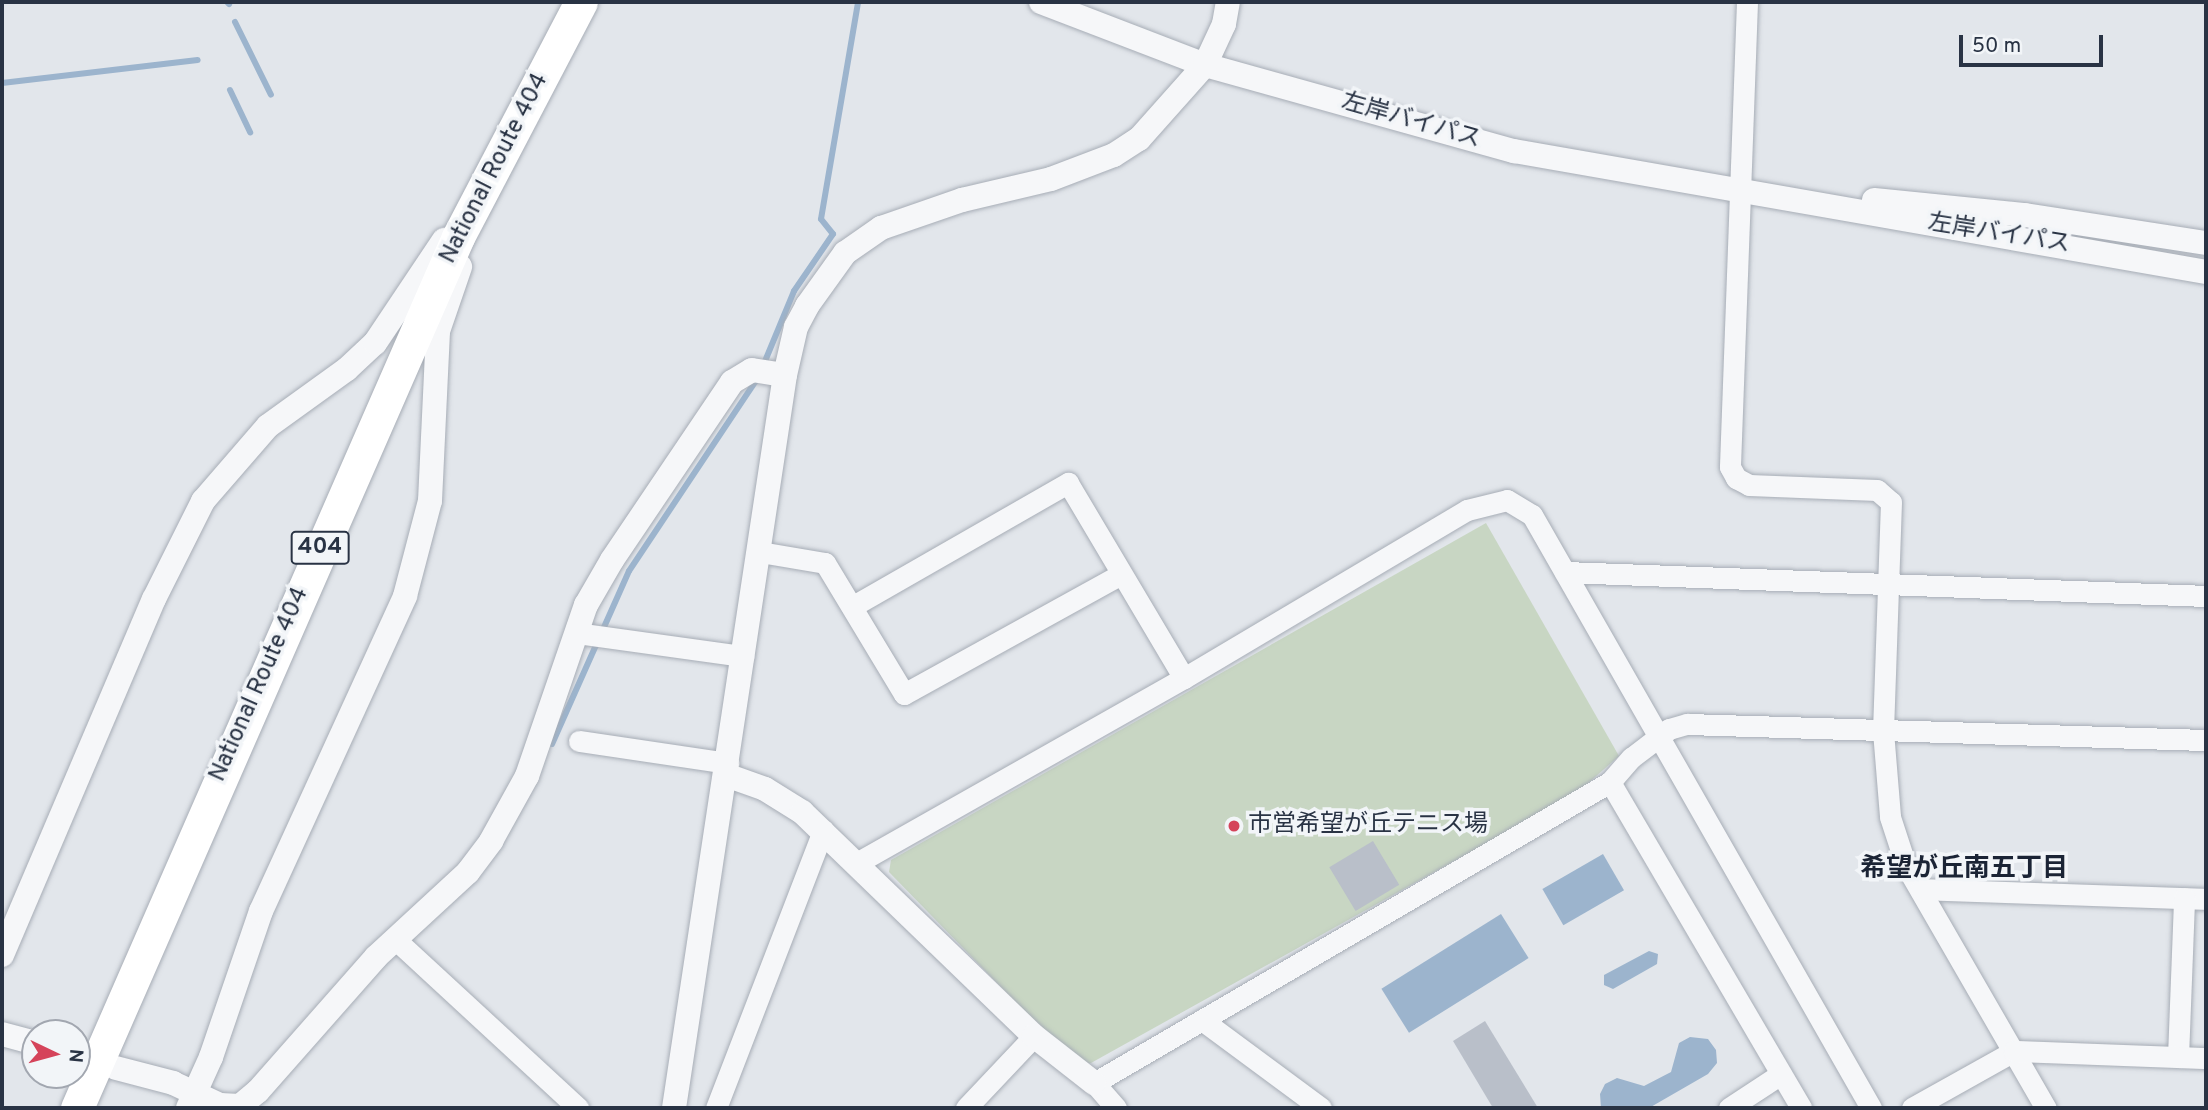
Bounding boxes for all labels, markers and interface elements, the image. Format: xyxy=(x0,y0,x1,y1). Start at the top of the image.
scale bar xyxy=(1963,21,2106,65)
text: 50 m xyxy=(1972,33,2021,60)
street label: National Route 404 xyxy=(435,69,555,269)
street label: 左岸バイパス xyxy=(1338,88,1484,156)
street label: 左岸バイパス xyxy=(1926,210,2072,260)
road number: 404 xyxy=(290,528,350,568)
street label: National Route 404 xyxy=(204,583,316,787)
place label: 市営希望が丘テニス場 xyxy=(1248,812,1488,840)
marker: 市営希望が丘テニス場 xyxy=(1226,818,1242,834)
district label: 希望が丘南五丁目 xyxy=(1860,854,2068,886)
north arrow xyxy=(21,1019,91,1089)
text: N xyxy=(62,1048,87,1064)

